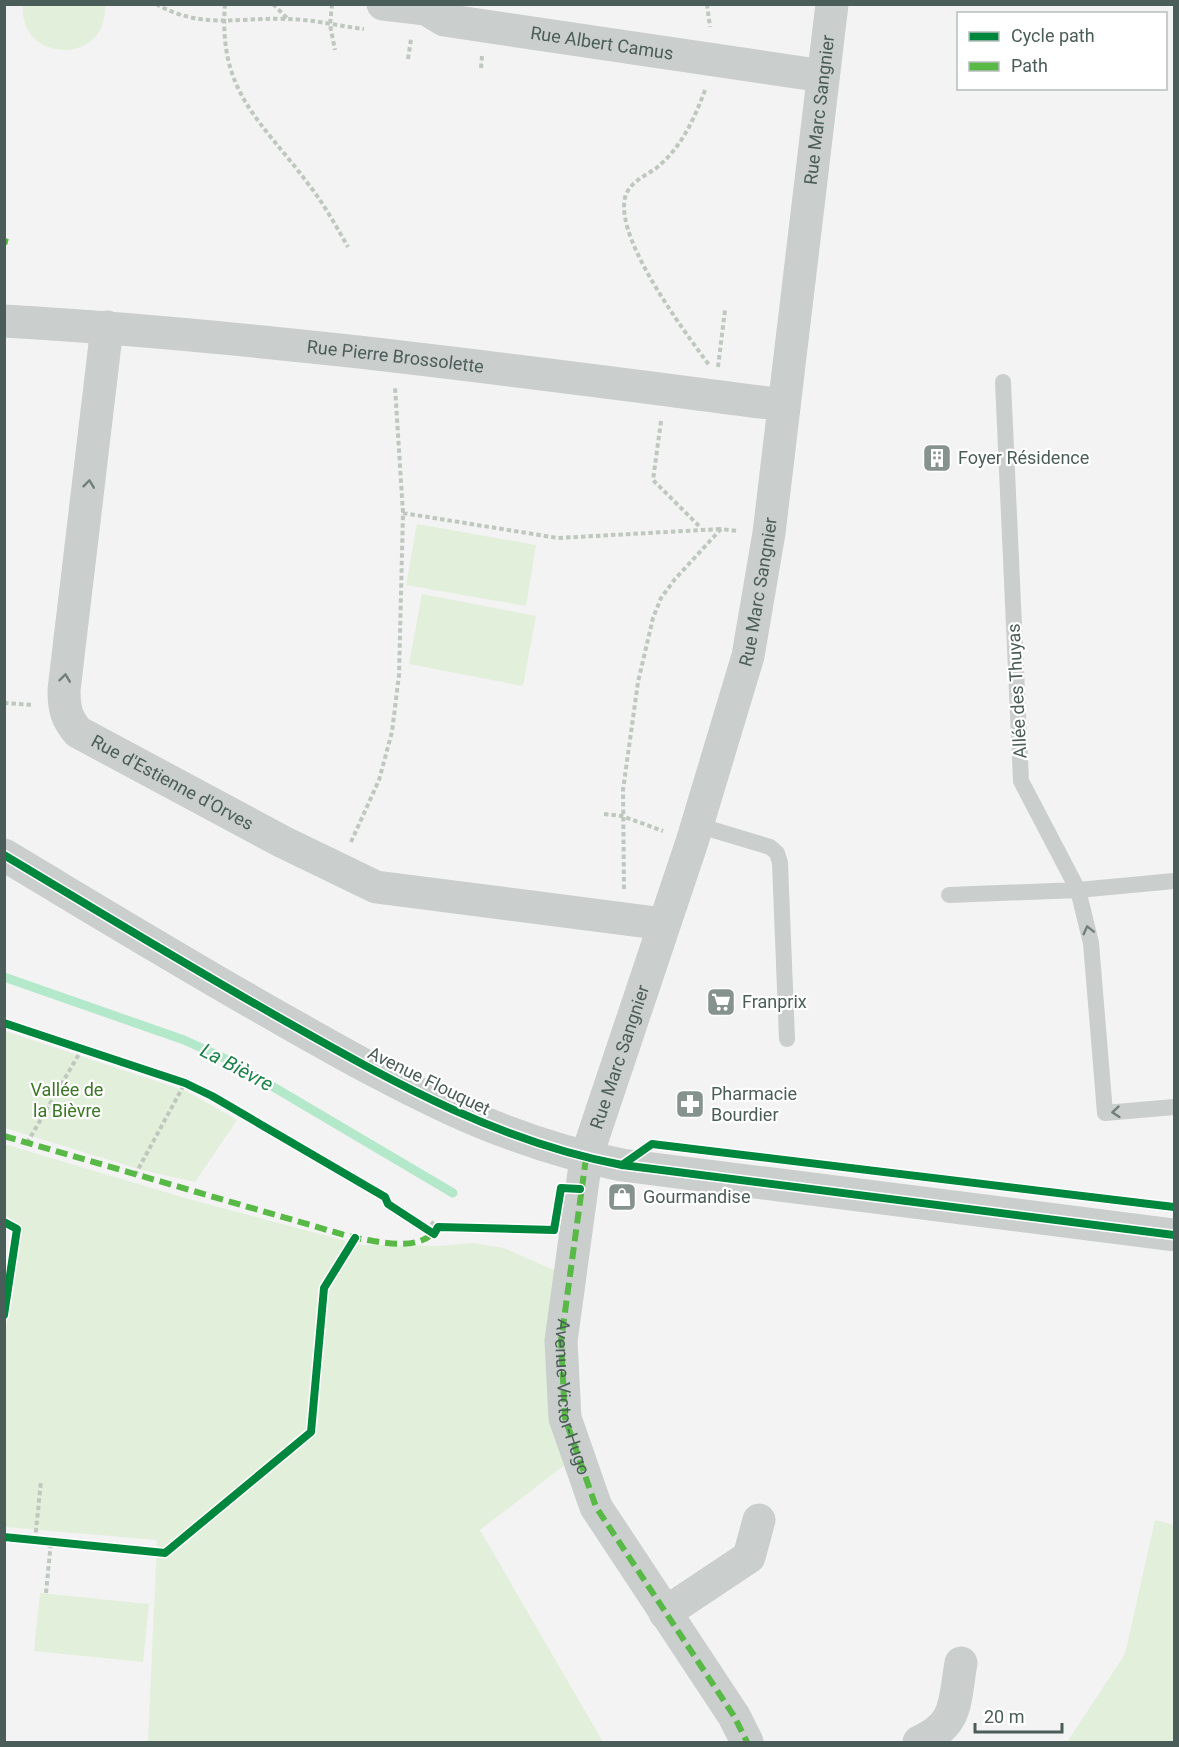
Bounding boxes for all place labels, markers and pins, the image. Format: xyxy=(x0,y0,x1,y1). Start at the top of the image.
building icon: Foyer Résidence xyxy=(921,442,953,474)
place label: Foyer Résidence xyxy=(958,447,1089,468)
supermarket icon: Franprix xyxy=(705,986,737,1018)
place label: Franprix xyxy=(742,991,807,1012)
place label: Pharmacie Bourdier xyxy=(711,1083,797,1125)
pharmacy icon: Pharmacie Bourdier xyxy=(674,1088,706,1120)
shop icon: Gourmandise xyxy=(606,1181,638,1213)
place label: Gourmandise xyxy=(643,1186,750,1207)

